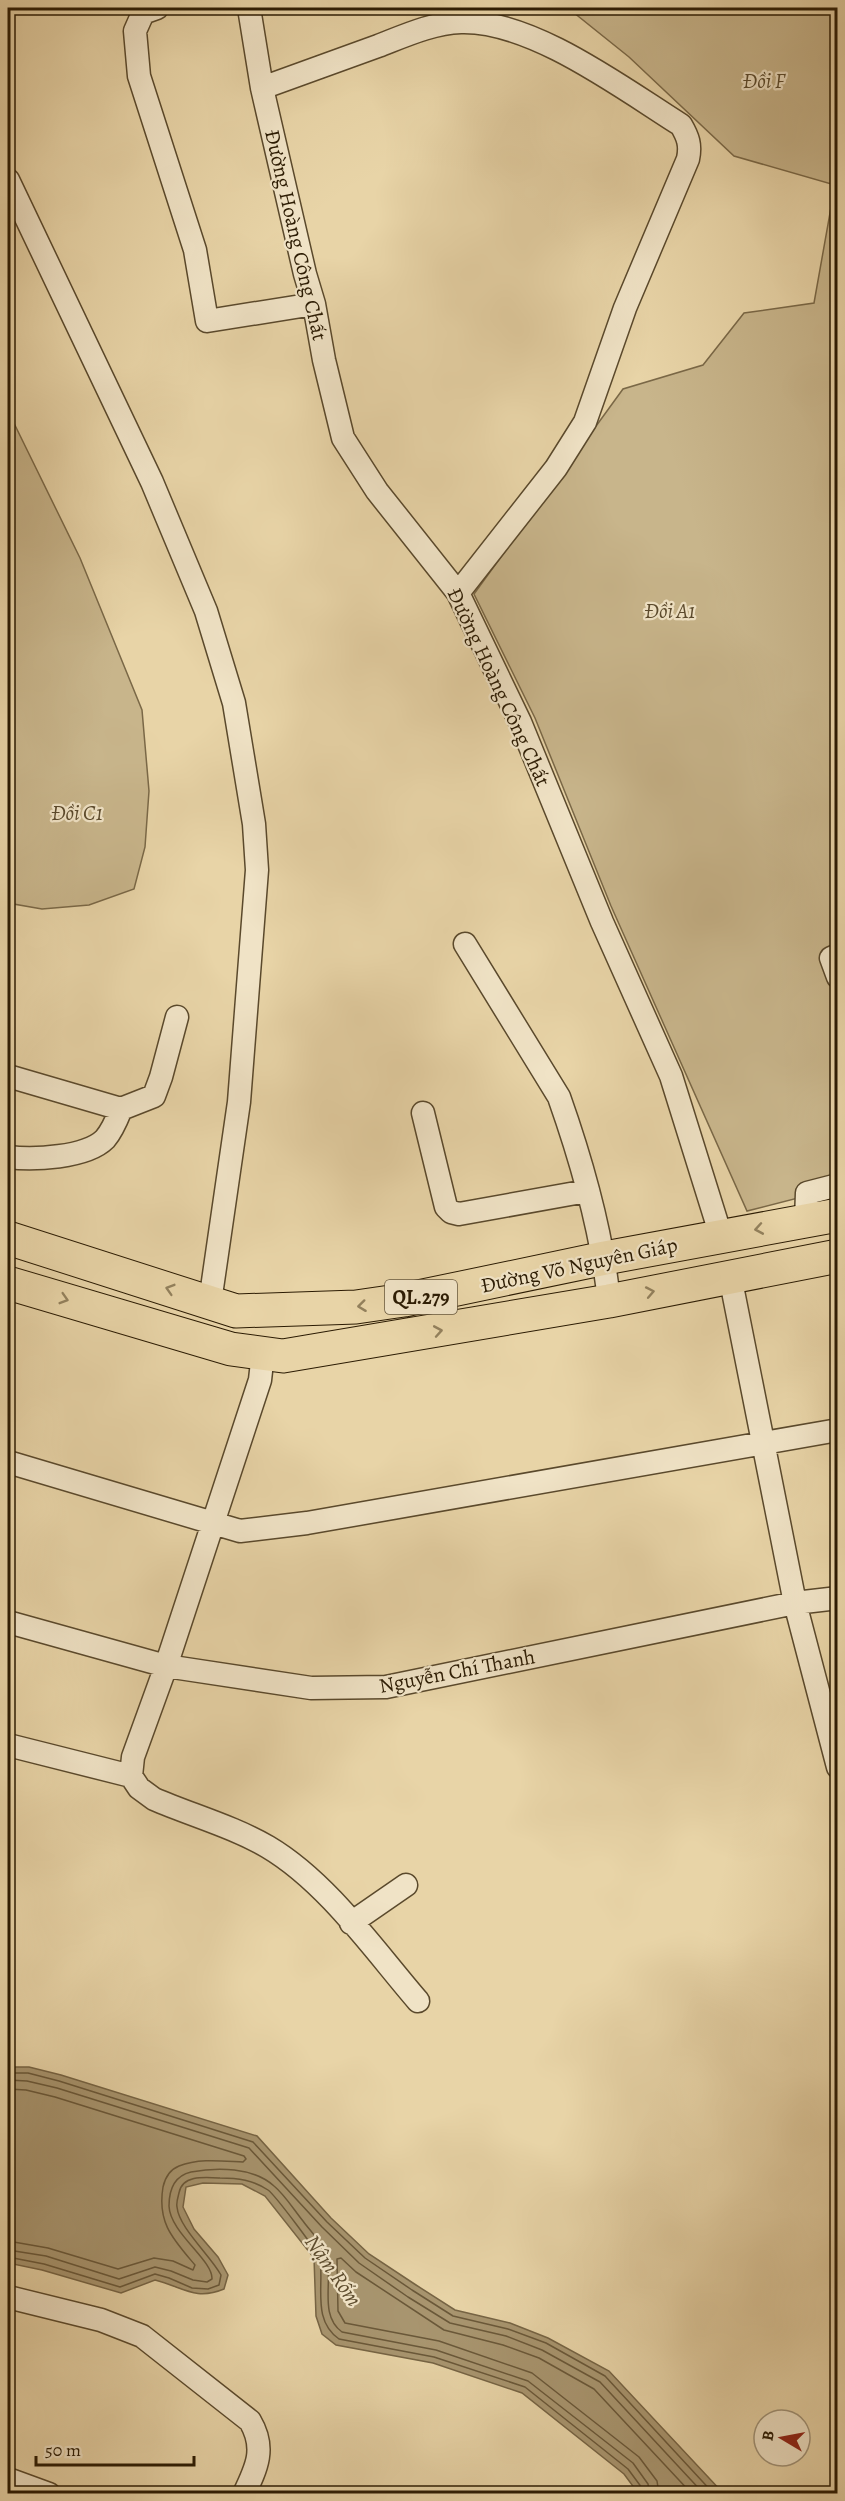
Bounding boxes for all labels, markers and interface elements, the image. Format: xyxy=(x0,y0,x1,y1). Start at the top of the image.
park label: Đồi F xyxy=(743,67,787,95)
street label: Đường Hoàng Công Chất xyxy=(258,127,334,343)
street label: Đường Hoàng Công Chất xyxy=(441,583,557,791)
park label: Đồi A1 xyxy=(645,597,695,625)
park label: Đồi C1 xyxy=(51,799,103,827)
one-way arrow xyxy=(755,1222,765,1235)
street label: Đường Võ Nguyên Giáp xyxy=(478,1230,680,1300)
road number: QL.279 xyxy=(385,1280,457,1314)
one-way arrow xyxy=(165,1284,176,1296)
one-way arrow xyxy=(645,1286,655,1299)
one-way arrow xyxy=(58,1292,68,1304)
one-way arrow xyxy=(357,1299,366,1312)
one-way arrow xyxy=(432,1325,442,1338)
street label: Nguyễn Chí Thanh xyxy=(377,1642,537,1700)
water label: Nậm Rốm xyxy=(297,2229,369,2313)
north arrow xyxy=(752,2408,812,2468)
scale bar xyxy=(36,2429,194,2467)
text: B xyxy=(757,2429,780,2442)
text: 50 m xyxy=(45,2438,81,2462)

